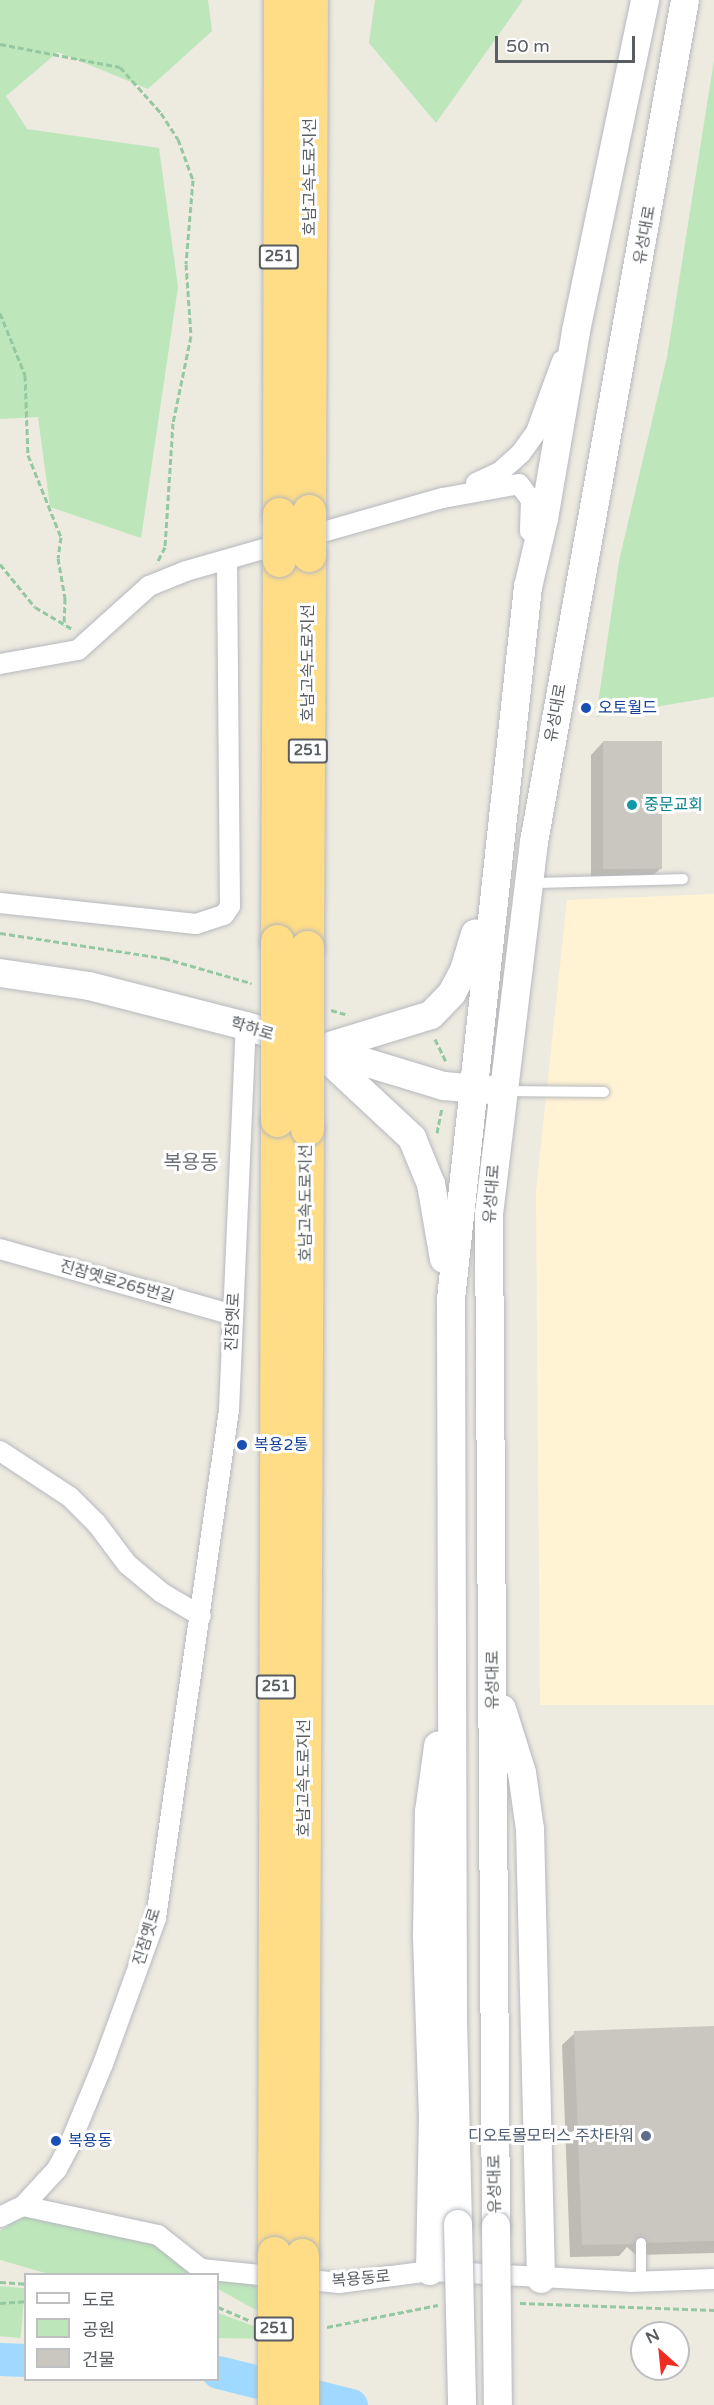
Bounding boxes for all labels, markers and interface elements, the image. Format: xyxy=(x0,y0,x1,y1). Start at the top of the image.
scale bar xyxy=(498,24,638,62)
text: 50 m xyxy=(506,35,550,57)
street label: 호남고속도로지선 xyxy=(300,118,320,236)
street label: 유성대로 xyxy=(630,204,660,266)
road number: 251 xyxy=(258,245,300,269)
street label: 호남고속도로지선 xyxy=(298,604,318,722)
street label: 유성대로 xyxy=(541,682,571,744)
place label: 오토월드 xyxy=(598,698,657,718)
marker: 오토월드 xyxy=(579,701,593,715)
road number: 251 xyxy=(287,739,329,763)
place label: 중문교회 xyxy=(644,795,703,815)
marker: 중문교회 xyxy=(625,798,639,812)
street label: 학하로 xyxy=(228,1013,276,1045)
street label: 호남고속도로지선 xyxy=(296,1144,316,1262)
district label: 복용동 xyxy=(163,1151,219,1175)
street label: 유성대로 xyxy=(480,1164,504,1224)
street label: 진잠옛로265번길 xyxy=(57,1256,177,1308)
street label: 진잠옛로 xyxy=(222,1292,244,1352)
place label: 복용2통 xyxy=(254,1435,308,1455)
marker: 복용2통 xyxy=(235,1438,249,1452)
street label: 유성대로 xyxy=(483,1651,503,1709)
road number: 251 xyxy=(255,1675,297,1699)
street label: 호남고속도로지선 xyxy=(294,1719,314,1837)
street label: 진잠옛로 xyxy=(129,1906,165,1968)
place label: 디오토몰모터스 주차타워 xyxy=(468,2126,634,2146)
marker: 디오토몰모터스 주차타워 xyxy=(639,2129,653,2143)
place label: 복용동 xyxy=(68,2131,112,2151)
marker: 복용동 xyxy=(49,2134,63,2148)
street label: 유성대로 xyxy=(485,2154,505,2214)
street label: 복용동로 xyxy=(331,2267,391,2291)
legend xyxy=(24,2273,219,2381)
text: 도로 xyxy=(82,2289,115,2311)
road number: 251 xyxy=(253,2317,295,2341)
text: 공원 xyxy=(82,2319,115,2341)
north arrow xyxy=(630,2321,690,2381)
text: N xyxy=(642,2325,663,2349)
text: 건물 xyxy=(82,2349,115,2371)

